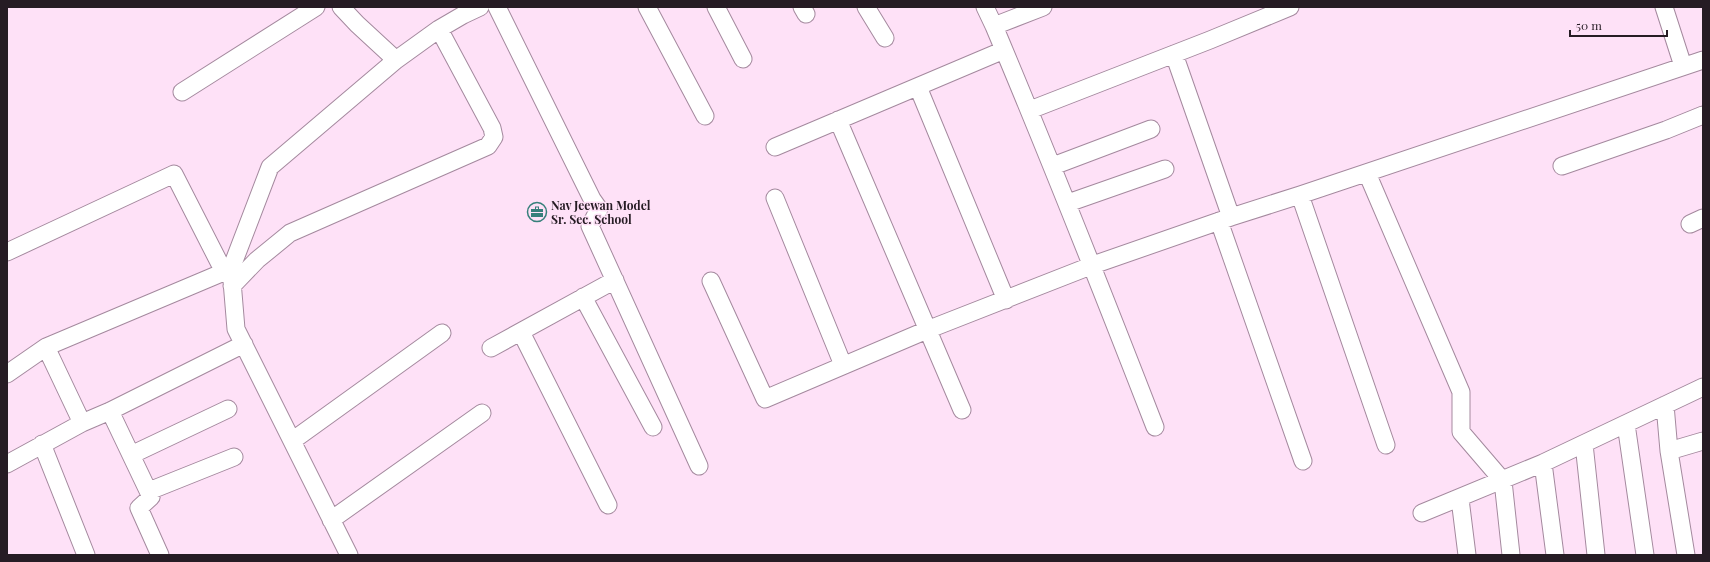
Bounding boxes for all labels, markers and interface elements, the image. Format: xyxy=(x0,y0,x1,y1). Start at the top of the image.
scale bar xyxy=(1570,12,1667,38)
text: 50 m xyxy=(1576,17,1602,33)
place label: Nav Jeewan Model Sr. Sec. School xyxy=(551,197,651,227)
office icon: Nav Jeewan Model Sr. Sec. School xyxy=(526,201,548,223)

